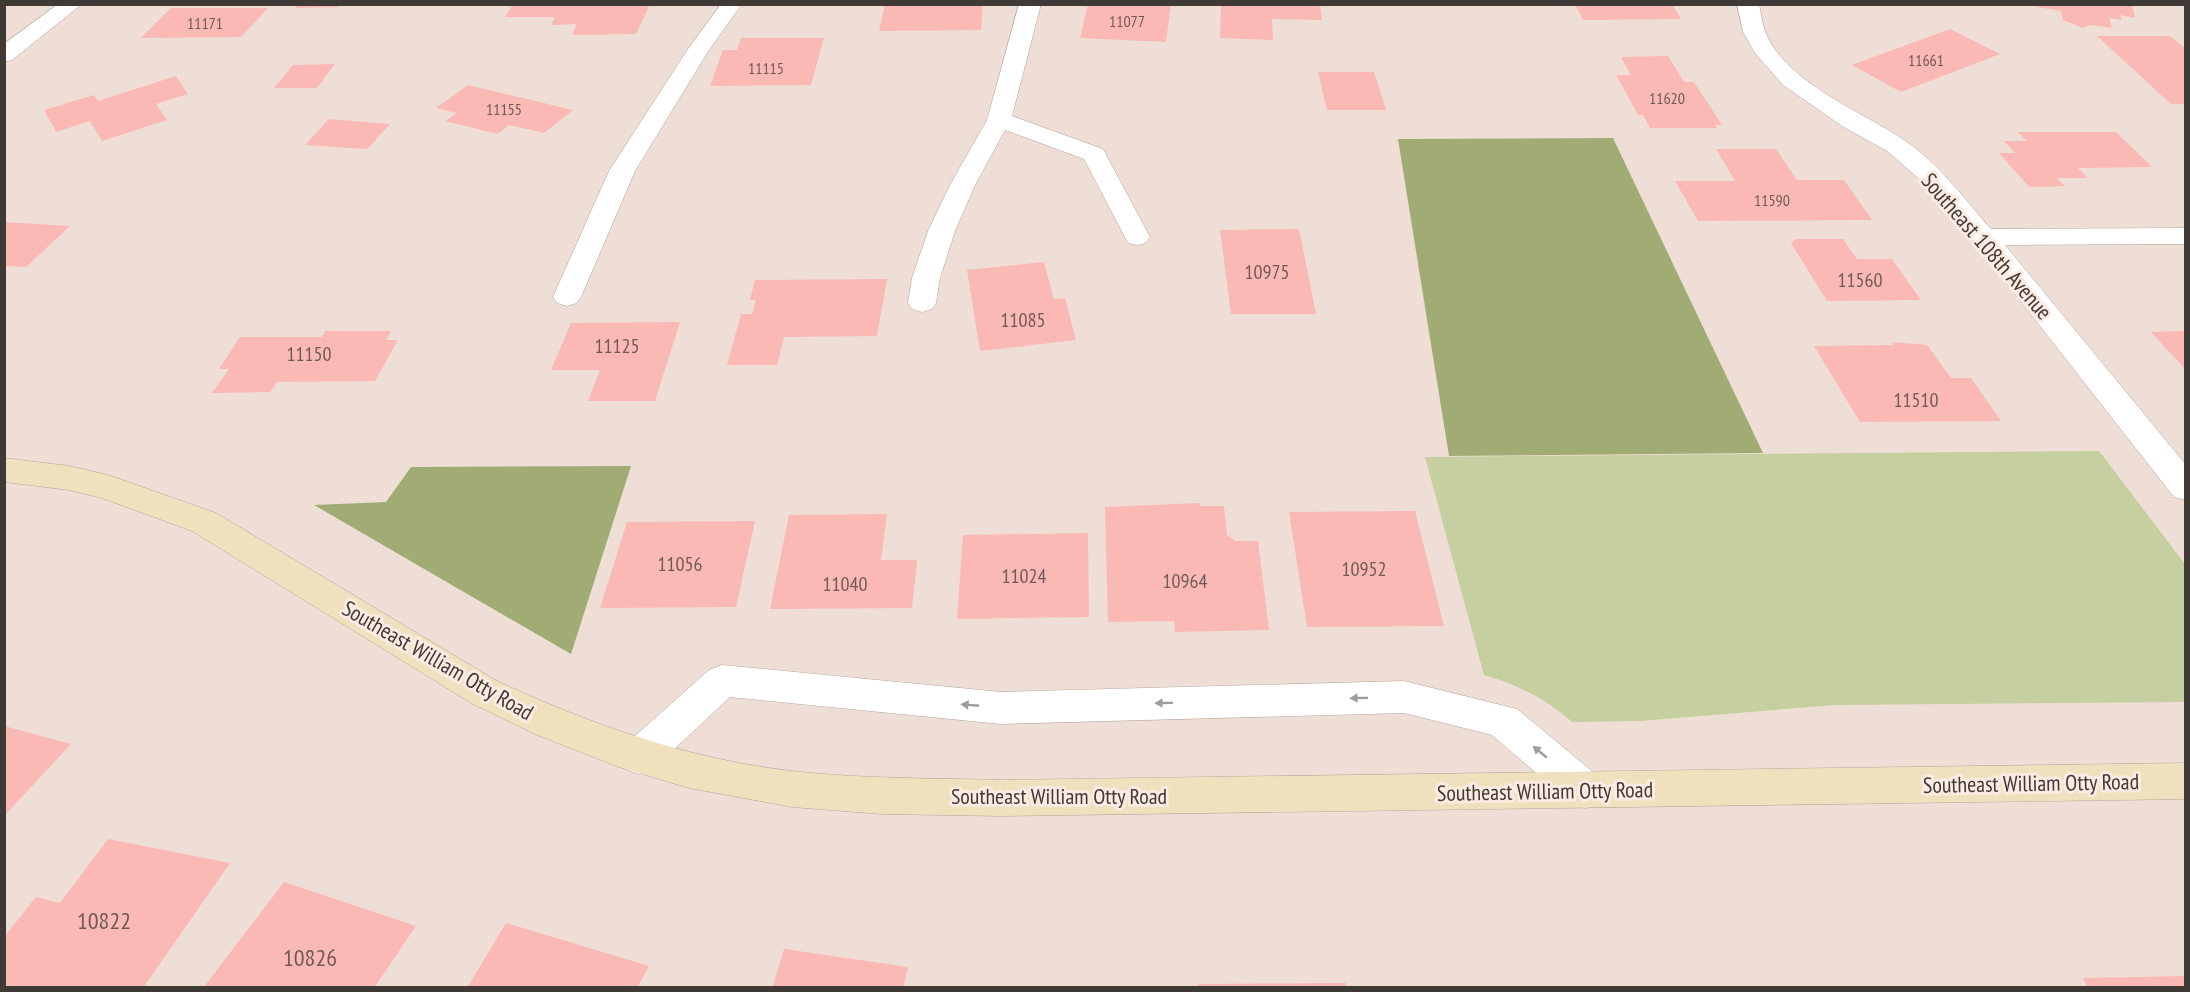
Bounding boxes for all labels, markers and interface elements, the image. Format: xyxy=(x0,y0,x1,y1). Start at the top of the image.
house number: 11077 xyxy=(1109,11,1145,31)
house number: 11171 xyxy=(187,13,223,33)
house number: 11661 xyxy=(1908,50,1944,70)
house number: 11115 xyxy=(748,58,784,78)
house number: 11620 xyxy=(1649,88,1685,108)
house number: 11155 xyxy=(486,99,522,119)
street label: Southeast 108th Avenue xyxy=(1916,167,2058,325)
house number: 11590 xyxy=(1754,190,1790,210)
house number: 10975 xyxy=(1245,259,1290,285)
house number: 11560 xyxy=(1838,267,1883,293)
house number: 11085 xyxy=(1001,307,1046,333)
house number: 11125 xyxy=(595,333,640,359)
house number: 11150 xyxy=(287,341,332,367)
house number: 11510 xyxy=(1894,387,1939,413)
house number: 11056 xyxy=(658,551,703,577)
house number: 10952 xyxy=(1342,556,1387,582)
house number: 11024 xyxy=(1002,563,1047,589)
house number: 10964 xyxy=(1163,568,1208,594)
house number: 11040 xyxy=(823,571,868,597)
street label: Southeast William Otty Road xyxy=(337,594,539,726)
one-way arrow xyxy=(1350,694,1369,703)
one-way arrow xyxy=(1155,699,1174,708)
one-way arrow xyxy=(960,700,979,710)
one-way arrow xyxy=(1532,746,1548,759)
street label: Southeast William Otty Road xyxy=(1923,767,2139,799)
street label: Southeast William Otty Road xyxy=(1437,775,1653,807)
street label: Southeast William Otty Road xyxy=(951,782,1167,810)
house number: 10822 xyxy=(77,905,131,936)
house number: 10826 xyxy=(283,942,337,973)

